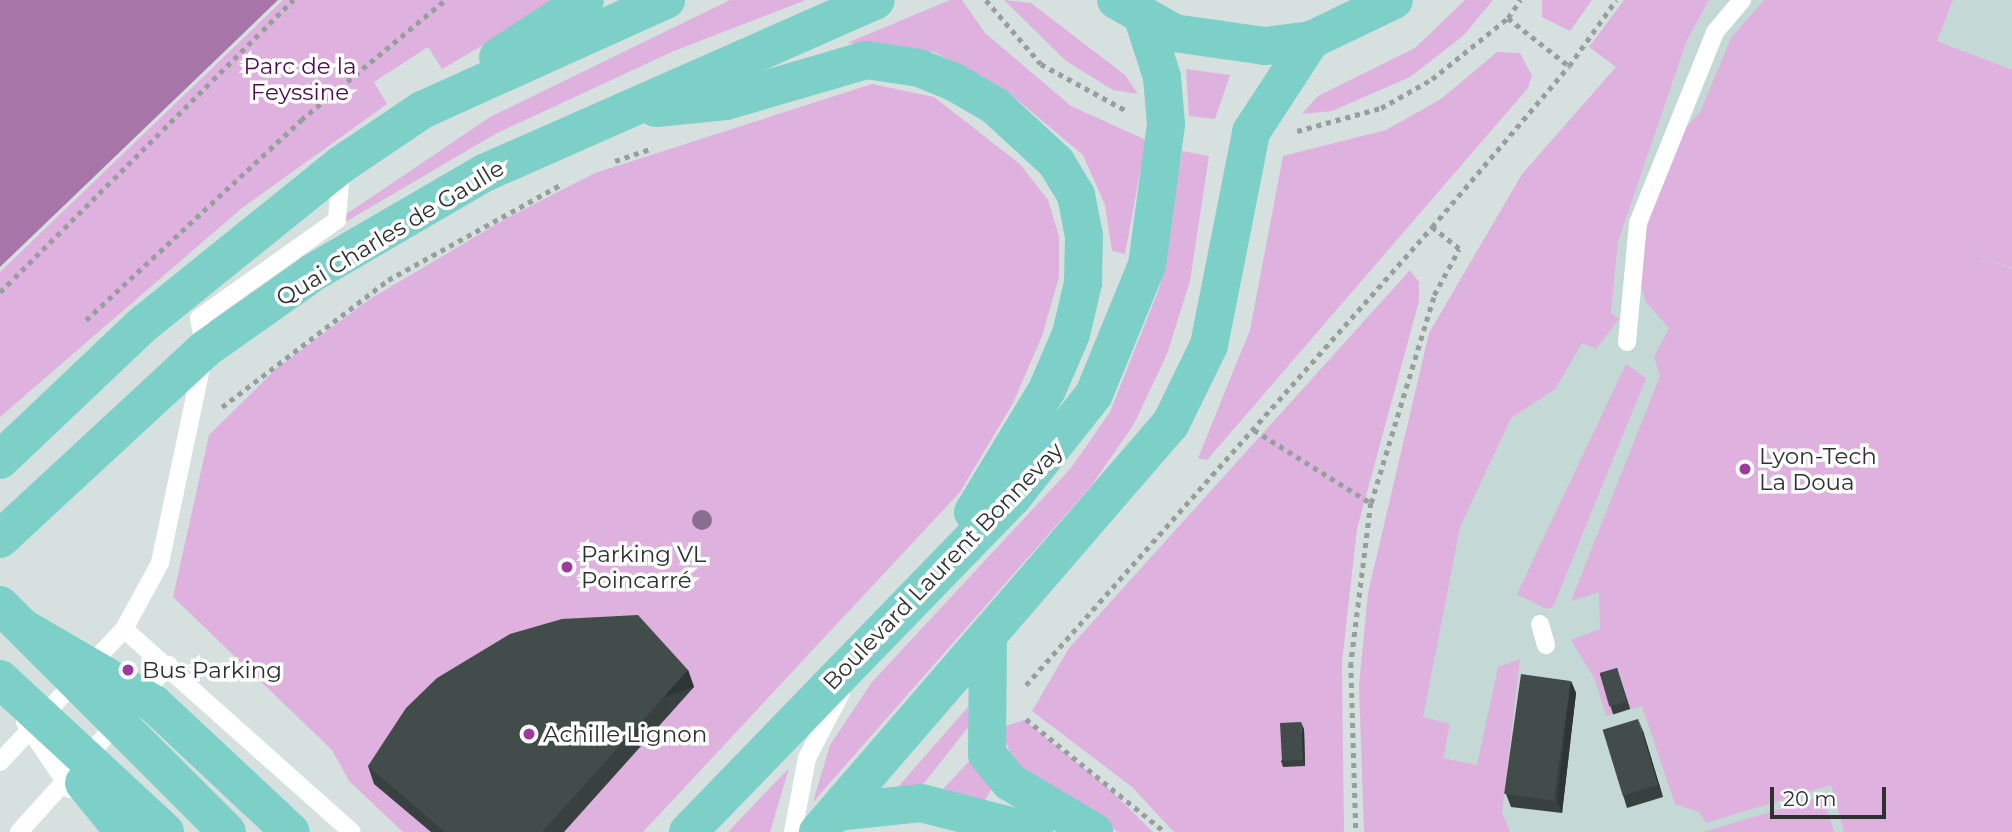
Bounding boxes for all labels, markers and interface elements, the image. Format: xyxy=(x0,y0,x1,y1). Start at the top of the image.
park label: Parc de la Feyssine xyxy=(244,52,356,106)
street label: Quai Charles de Gaulle xyxy=(271,154,509,312)
street label: Boulevard Laurent Bonnevay xyxy=(817,436,1069,696)
place label: Lyon-Tech La Doua xyxy=(1759,442,1877,496)
marker: Lyon-Tech La Doua xyxy=(1737,461,1753,477)
place label: Parking VL Poincarré xyxy=(581,540,706,594)
marker: Parking VL Poincarré xyxy=(559,559,575,575)
place label: Bus Parking xyxy=(142,656,282,684)
marker: Bus Parking xyxy=(120,662,136,678)
place label: Achille Lignon xyxy=(543,720,707,748)
marker: Achille Lignon xyxy=(521,726,537,742)
scale bar xyxy=(1774,772,1890,816)
text: 20 m xyxy=(1783,786,1837,811)

